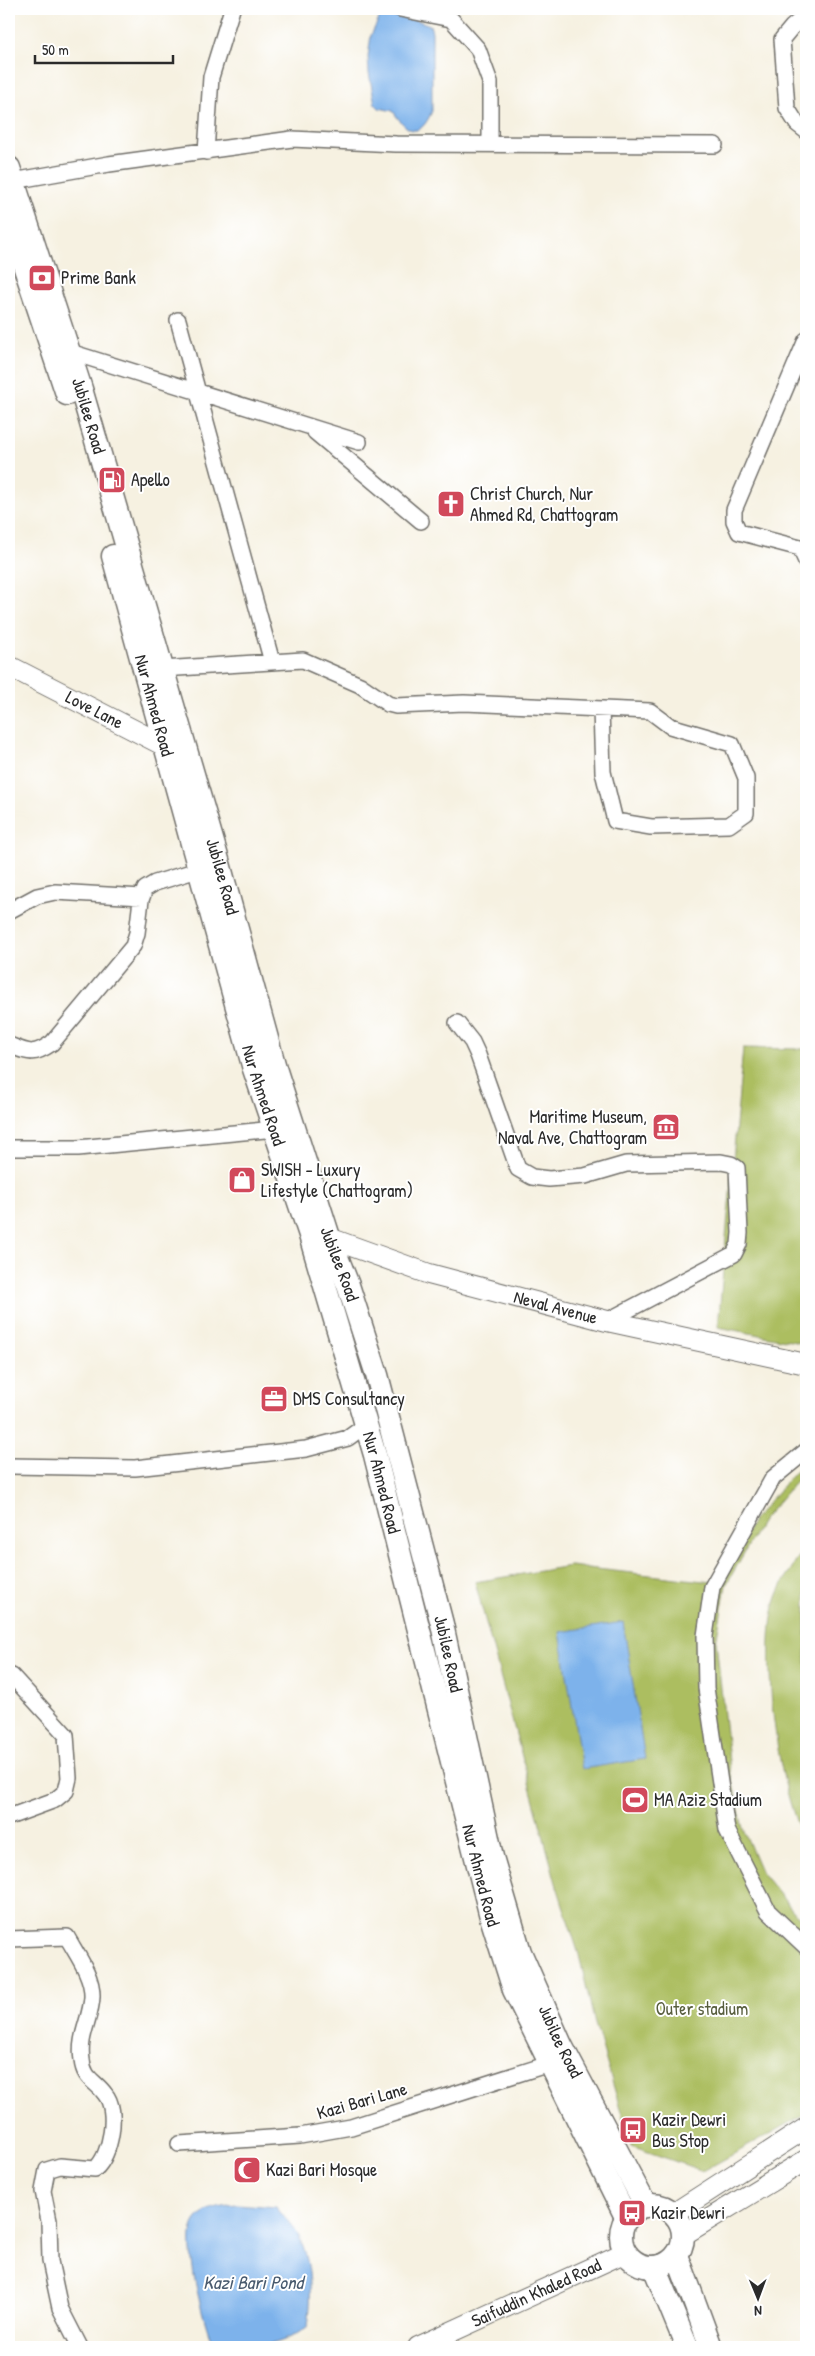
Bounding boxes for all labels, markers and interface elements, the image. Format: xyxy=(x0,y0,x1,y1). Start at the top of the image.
scale bar xyxy=(35,32,172,64)
text: 50 m xyxy=(42,39,69,60)
bank icon: Prime Bank xyxy=(27,263,57,293)
place label: Prime Bank xyxy=(61,265,136,290)
street label: Jubilee Road xyxy=(66,374,112,456)
fuel station icon: Apello xyxy=(97,465,127,495)
place label: Apello xyxy=(131,467,170,492)
place label: Christ Church, Nur Ahmed Rd, Chattogram xyxy=(470,481,618,527)
church icon: Christ Church, Nur Ahmed Rd, Chattogram xyxy=(436,489,466,519)
street label: Nur Ahmed Road xyxy=(129,652,180,759)
street label: Love Lane xyxy=(62,684,128,735)
street label: Jubilee Road xyxy=(200,835,245,917)
street label: Nur Ahmed Road xyxy=(236,1042,292,1149)
place label: Maritime Museum, Naval Ave, Chattogram xyxy=(498,1104,647,1150)
museum icon: Maritime Museum, Naval Ave, Chattogram xyxy=(651,1112,681,1142)
place label: SWISH - Luxury Lifestyle (Chattogram) xyxy=(261,1157,413,1203)
shop icon: SWISH - Luxury Lifestyle (Chattogram) xyxy=(227,1165,257,1195)
street label: Jubilee Road xyxy=(314,1223,365,1304)
street label: Neval Avenue xyxy=(511,1284,600,1330)
office icon: DMS Consultancy xyxy=(259,1384,289,1414)
place label: DMS Consultancy xyxy=(293,1386,405,1411)
street label: Nur Ahmed Road xyxy=(357,1428,407,1536)
street label: Jubilee Road xyxy=(428,1612,469,1694)
sports icon: MA Aziz Stadium xyxy=(620,1785,650,1815)
place label: MA Aziz Stadium xyxy=(654,1787,762,1812)
street label: Nur Ahmed Road xyxy=(456,1822,506,1929)
park label: Outer stadium xyxy=(656,1996,748,2021)
street label: Jubilee Road xyxy=(533,2001,589,2082)
street label: Kazi Bari Lane xyxy=(314,2076,410,2125)
place label: Kazir Dewri Bus Stop xyxy=(652,2107,726,2153)
bus stop icon: Kazir Dewri Bus Stop xyxy=(618,2115,648,2145)
mosque icon: Kazi Bari Mosque xyxy=(232,2155,262,2185)
place label: Kazi Bari Mosque xyxy=(266,2157,377,2182)
bus stop icon: Kazir Dewri xyxy=(617,2198,647,2228)
place label: Kazir Dewri xyxy=(651,2200,725,2225)
street label: Saifuddin Khaled Road xyxy=(467,2252,605,2333)
water label: Kazi Bari Pond xyxy=(203,2269,306,2295)
north arrow xyxy=(732,2274,782,2324)
text: N xyxy=(754,2302,762,2321)

